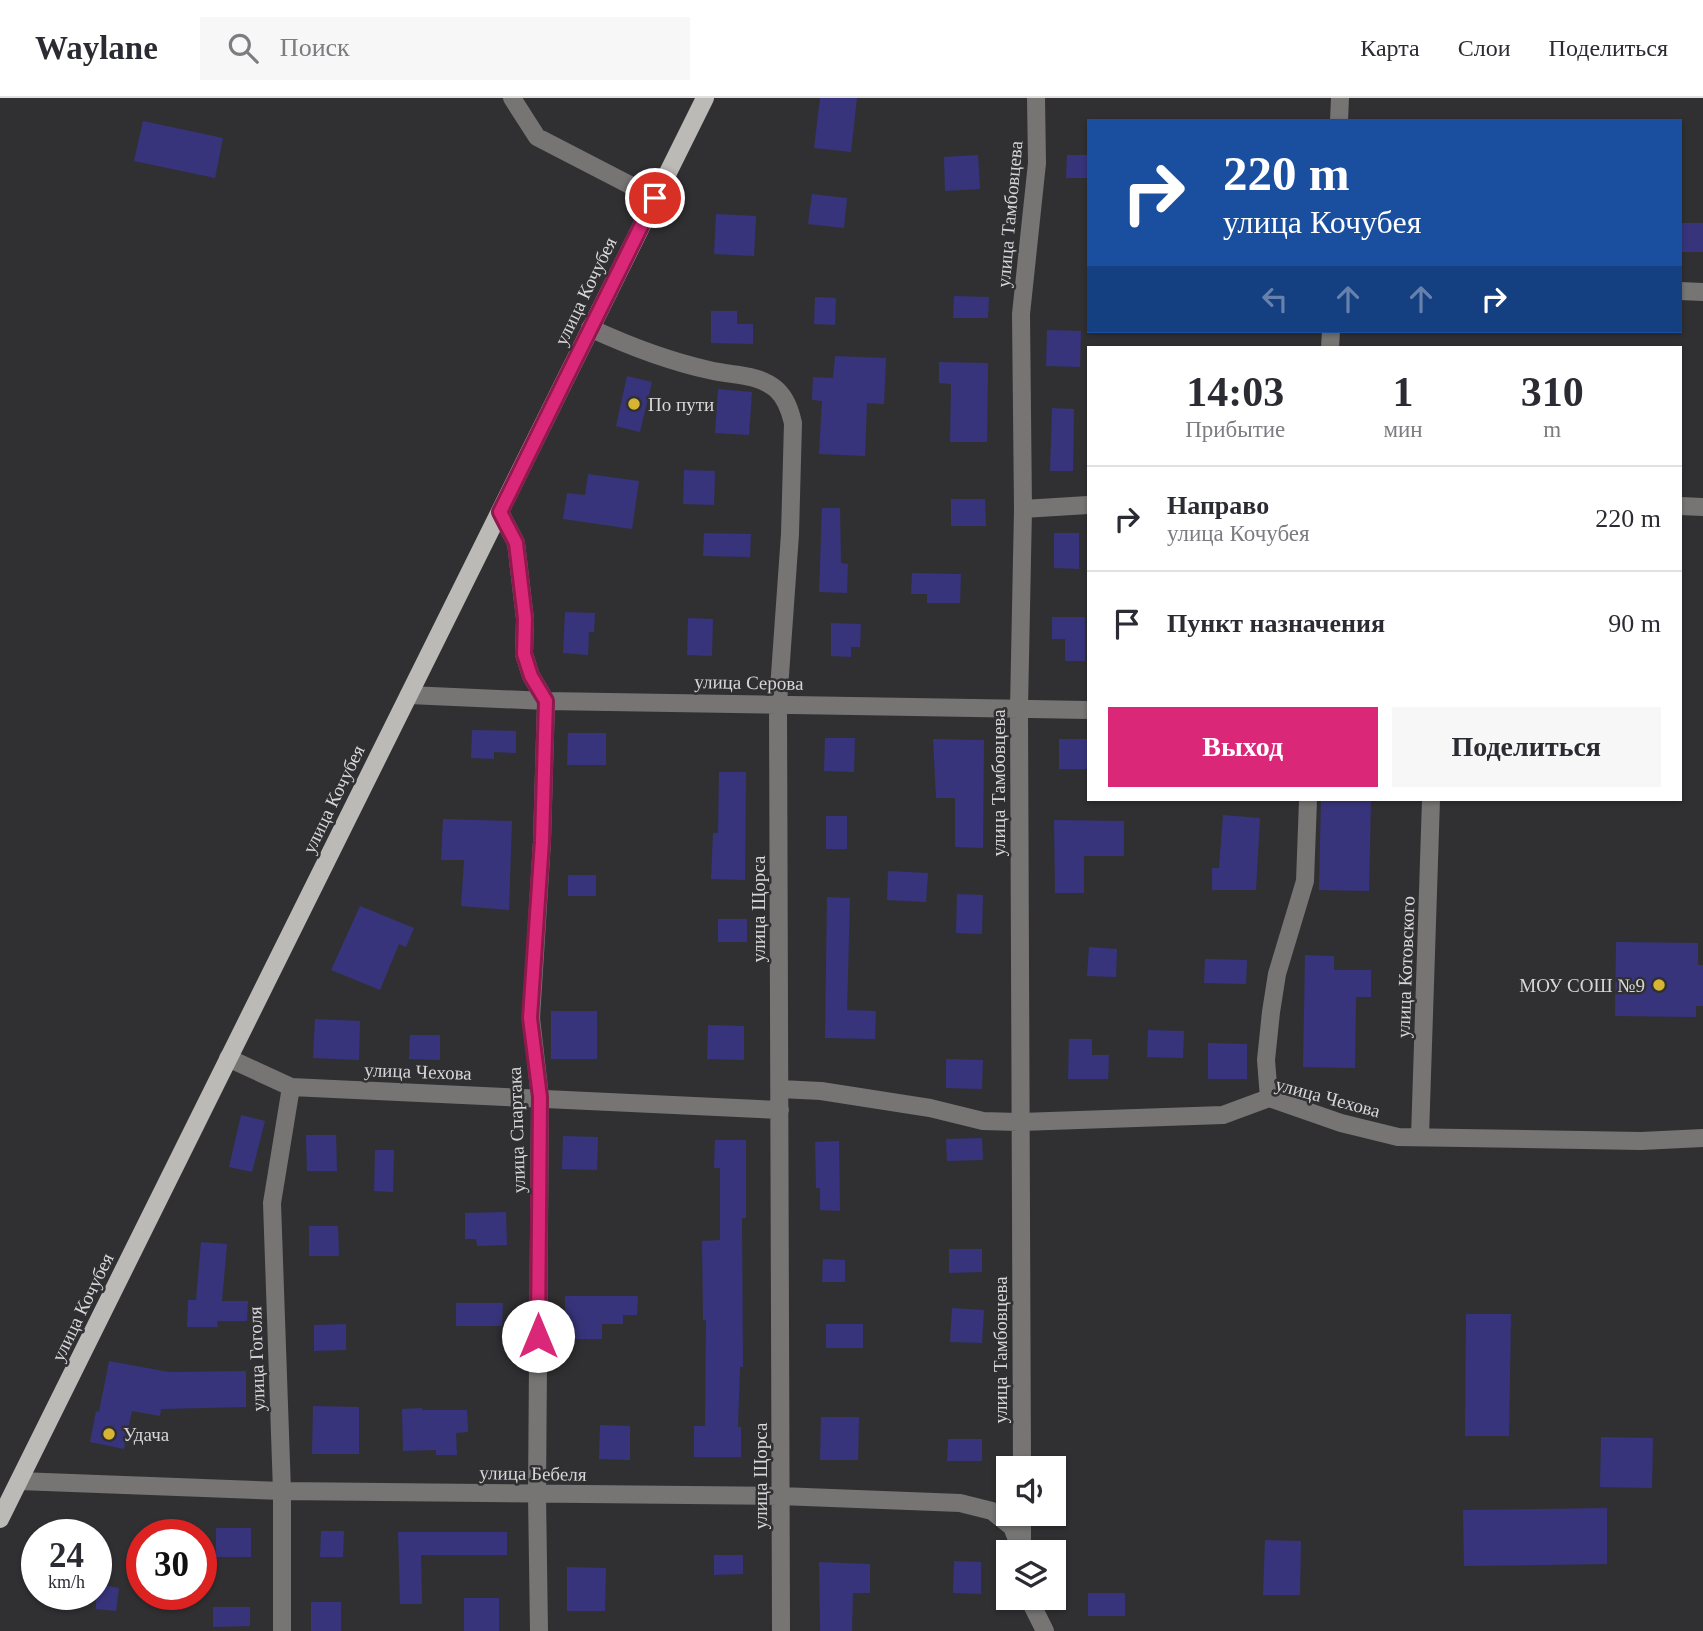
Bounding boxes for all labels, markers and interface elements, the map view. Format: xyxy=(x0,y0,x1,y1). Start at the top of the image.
search box xyxy=(200,17,690,80)
icon: search xyxy=(224,29,262,67)
text: Waylane xyxy=(35,30,158,66)
text: Поиск xyxy=(280,33,350,62)
text: Карта xyxy=(1360,35,1420,61)
text: Слои xyxy=(1458,35,1511,61)
text: Поделиться xyxy=(1549,35,1668,61)
street label: улица Тамбовцева xyxy=(993,139,1026,288)
text: 220 m xyxy=(1223,146,1350,201)
icon: right xyxy=(1108,147,1199,238)
pin xyxy=(625,168,685,228)
icon: arrive xyxy=(636,179,674,217)
text: улица Кочубея xyxy=(1223,204,1421,240)
street label: улица Кочубея xyxy=(550,233,621,349)
icon: left xyxy=(1256,280,1294,318)
icon: ahead xyxy=(1329,280,1367,318)
icon: ahead xyxy=(1402,280,1440,318)
icon: right xyxy=(1475,280,1513,318)
text: 14:03 xyxy=(1186,369,1284,415)
text: 1 xyxy=(1393,369,1414,415)
text: 310 xyxy=(1521,369,1584,415)
place label: По пути xyxy=(648,394,714,415)
marker: По пути xyxy=(626,396,642,412)
text: Прибытие xyxy=(1185,417,1285,442)
text: мин xyxy=(1383,417,1423,442)
text: m xyxy=(1543,417,1561,442)
text: Направо xyxy=(1167,491,1269,520)
icon: right xyxy=(1108,500,1146,538)
text: 220 m xyxy=(1595,504,1661,533)
text: улица Кочубея xyxy=(1167,521,1310,546)
icon: arrive xyxy=(1108,605,1146,643)
text: Пункт назначения xyxy=(1167,609,1385,638)
text: 90 m xyxy=(1608,609,1661,638)
street label: улица Серова xyxy=(694,671,804,694)
button: Выход xyxy=(1108,707,1378,787)
button: Поделиться xyxy=(1392,707,1661,787)
street label: улица Тамбовцева xyxy=(988,709,1009,857)
street label: улица Кочубея xyxy=(298,741,369,857)
street label: улица Щорса xyxy=(748,855,769,962)
street label: улица Котовского xyxy=(1393,896,1418,1038)
place label: МОУ СОШ №9 xyxy=(1519,975,1645,996)
marker: МОУ СОШ №9 xyxy=(1651,977,1667,993)
street label: улица Чехова xyxy=(364,1059,473,1084)
street label: улица Спартака xyxy=(504,1066,529,1194)
street label: улица Чехова xyxy=(1273,1073,1383,1122)
street label: улица Кочубея xyxy=(47,1249,118,1365)
street label: улица Тамбовцева xyxy=(990,1276,1011,1424)
position arrow xyxy=(501,1299,575,1373)
street label: улица Гоголя xyxy=(244,1306,269,1412)
street label: улица Щорса xyxy=(750,1422,771,1529)
place label: Удача xyxy=(123,1424,170,1445)
marker: Удача xyxy=(101,1426,117,1442)
map controls xyxy=(996,1456,1066,1610)
button: sound xyxy=(996,1456,1066,1526)
street label: улица Бебеля xyxy=(479,1462,587,1485)
speed limit sign: 30 xyxy=(126,1519,217,1610)
text: 24 xyxy=(49,1536,84,1575)
button: layers xyxy=(996,1540,1066,1610)
text: km/h xyxy=(48,1572,85,1592)

